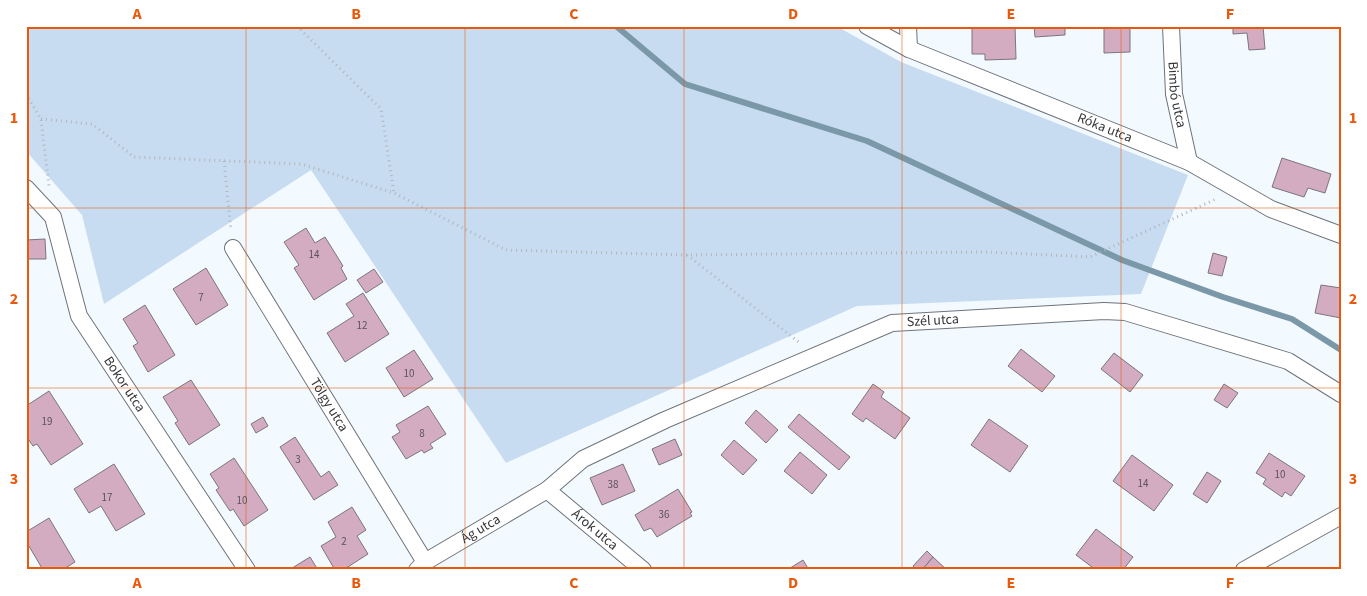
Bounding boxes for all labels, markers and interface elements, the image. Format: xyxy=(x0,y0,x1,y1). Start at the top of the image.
text: A xyxy=(131,3,142,25)
text: B xyxy=(351,3,361,25)
text: C xyxy=(569,3,579,25)
text: D xyxy=(788,3,798,25)
text: E xyxy=(1007,3,1015,25)
text: F xyxy=(1226,3,1234,25)
street label: Bimbó utca xyxy=(1163,61,1191,130)
text: 1 xyxy=(10,107,18,129)
text: 1 xyxy=(1349,107,1357,129)
street label: Róka utca xyxy=(1074,108,1135,148)
house number: 14 xyxy=(309,247,320,262)
text: 2 xyxy=(10,288,18,310)
text: 2 xyxy=(1349,288,1357,310)
house number: 7 xyxy=(198,290,204,305)
street label: Szél utca xyxy=(906,309,959,332)
house number: 12 xyxy=(357,318,367,333)
street label: Bokor utca xyxy=(98,353,150,416)
house number: 10 xyxy=(404,366,414,381)
street label: Tölgy utca xyxy=(305,374,353,436)
house number: 19 xyxy=(42,414,52,429)
house number: 8 xyxy=(419,426,425,441)
house number: 3 xyxy=(295,452,301,467)
house number: 10 xyxy=(1275,467,1285,482)
text: 3 xyxy=(10,468,18,490)
text: 3 xyxy=(1349,468,1357,490)
house number: 14 xyxy=(1138,476,1149,491)
house number: 38 xyxy=(608,477,619,492)
house number: 17 xyxy=(102,490,112,505)
house number: 10 xyxy=(237,493,247,508)
street label: Árok utca xyxy=(567,504,622,555)
house number: 36 xyxy=(659,507,670,522)
street label: Ág utca xyxy=(457,510,504,549)
house number: 2 xyxy=(341,534,347,549)
text: A xyxy=(131,572,142,594)
text: B xyxy=(351,572,361,594)
text: C xyxy=(569,572,579,594)
text: D xyxy=(788,572,798,594)
text: E xyxy=(1007,572,1015,594)
text: F xyxy=(1226,572,1234,594)

